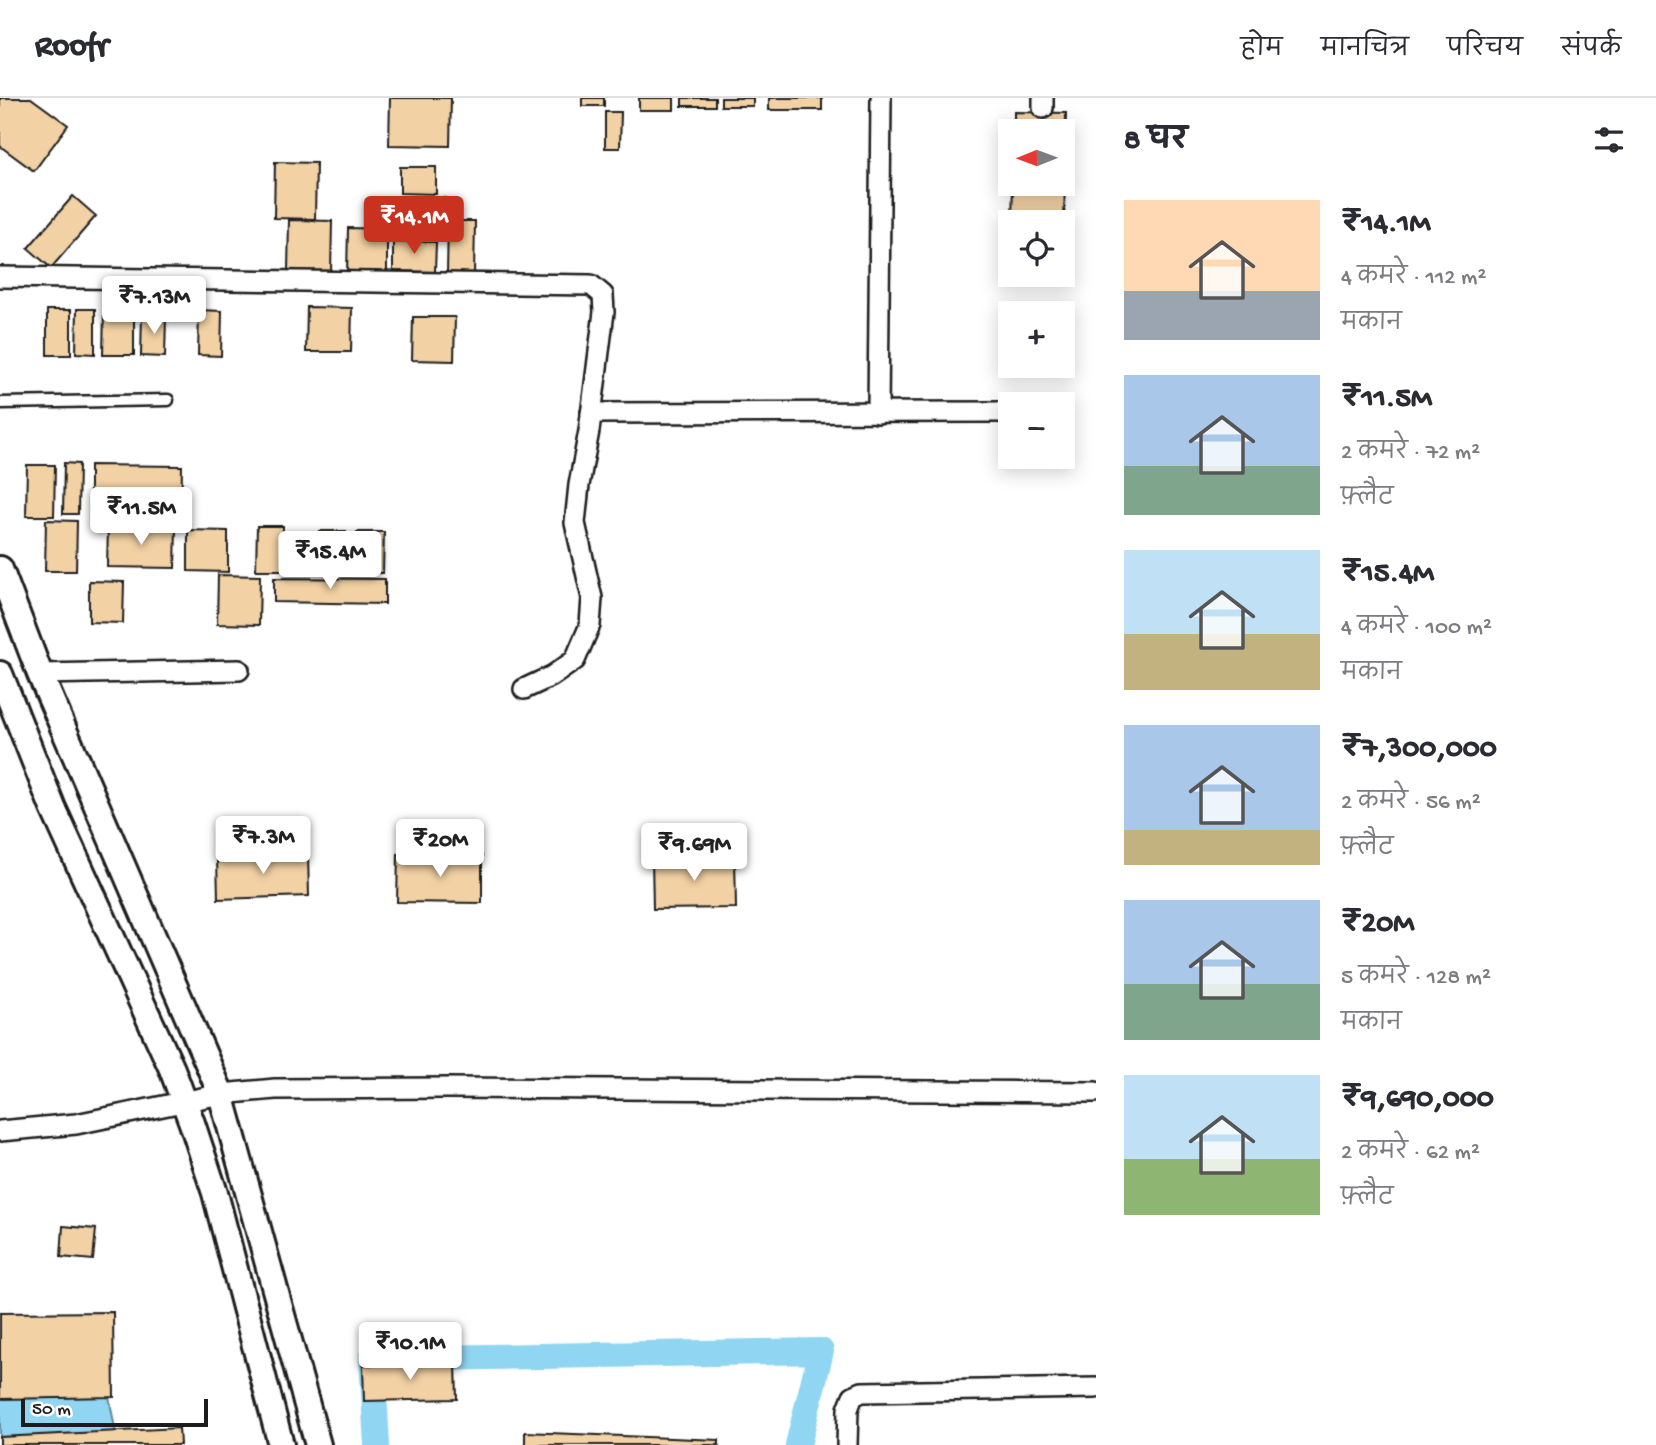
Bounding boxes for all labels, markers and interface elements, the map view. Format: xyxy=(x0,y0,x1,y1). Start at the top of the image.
text: Roofr xyxy=(35,29,108,67)
text: होम xyxy=(1240,36,1283,65)
text: मानचित्र xyxy=(1321,36,1409,65)
text: परिचय xyxy=(1447,36,1523,65)
text: संपर्क xyxy=(1561,36,1621,65)
north arrow xyxy=(998,119,1074,196)
map controls xyxy=(998,119,1075,469)
icon: filters xyxy=(1590,121,1628,159)
text: 8 घर xyxy=(1124,125,1187,160)
pin: ₹14.1M xyxy=(357,197,471,256)
text: ₹14.1M xyxy=(380,205,448,232)
text: ₹14.1M xyxy=(1341,208,1430,243)
button: locate xyxy=(998,210,1075,287)
icon: home xyxy=(1180,228,1264,312)
text: 4 कमरे · 112 m² xyxy=(1341,265,1486,292)
pin: ₹7.13M xyxy=(97,276,211,336)
text: ₹7.13M xyxy=(118,285,190,312)
button: + xyxy=(998,301,1075,378)
text: मकान xyxy=(1341,311,1402,338)
text: ₹11.5M xyxy=(1341,383,1432,418)
button: − xyxy=(998,392,1075,469)
icon: home xyxy=(1180,403,1264,487)
text: 2 कमरे · 72 m² xyxy=(1341,440,1480,467)
text: फ़्लैट xyxy=(1341,486,1393,513)
pin: ₹11.5M xyxy=(84,488,198,547)
text: ₹11.5M xyxy=(106,496,176,523)
pin: ₹15.4M xyxy=(273,532,387,591)
text: ₹15.4M xyxy=(294,540,366,567)
text: ₹15.4M xyxy=(1341,558,1434,593)
icon: home xyxy=(1180,578,1264,662)
text: 4 कमरे · 100 m² xyxy=(1341,615,1492,642)
text: मकान xyxy=(1341,661,1402,688)
text: ₹7,300,000 xyxy=(1341,733,1497,768)
icon: home xyxy=(1180,753,1264,837)
text: 2 कमरे · 56 m² xyxy=(1341,790,1481,817)
pin: ₹7.3M xyxy=(214,816,312,876)
pin: ₹20M xyxy=(399,820,481,879)
pin: ₹9.69M xyxy=(637,824,751,883)
text: ₹7.3M xyxy=(232,825,294,852)
text: ₹20M xyxy=(412,828,468,855)
text: ₹9.69M xyxy=(657,832,731,859)
text: फ़्लैट xyxy=(1341,836,1393,863)
text: ₹20M xyxy=(1341,908,1414,943)
icon: home xyxy=(1180,928,1264,1012)
text: 5 कमरे · 128 m² xyxy=(1341,965,1491,992)
text: मकान xyxy=(1341,1011,1402,1038)
text: ₹9,690,000 xyxy=(1341,1083,1494,1118)
icon: home xyxy=(1180,1103,1264,1187)
text: 2 कमरे · 62 m² xyxy=(1341,1140,1480,1167)
text: फ़्लैट xyxy=(1341,1186,1393,1213)
pin: ₹10.1M xyxy=(353,1322,467,1382)
text: ₹10.1M xyxy=(375,1331,445,1358)
scale bar xyxy=(21,1396,208,1428)
text: 50 m xyxy=(32,1399,71,1422)

